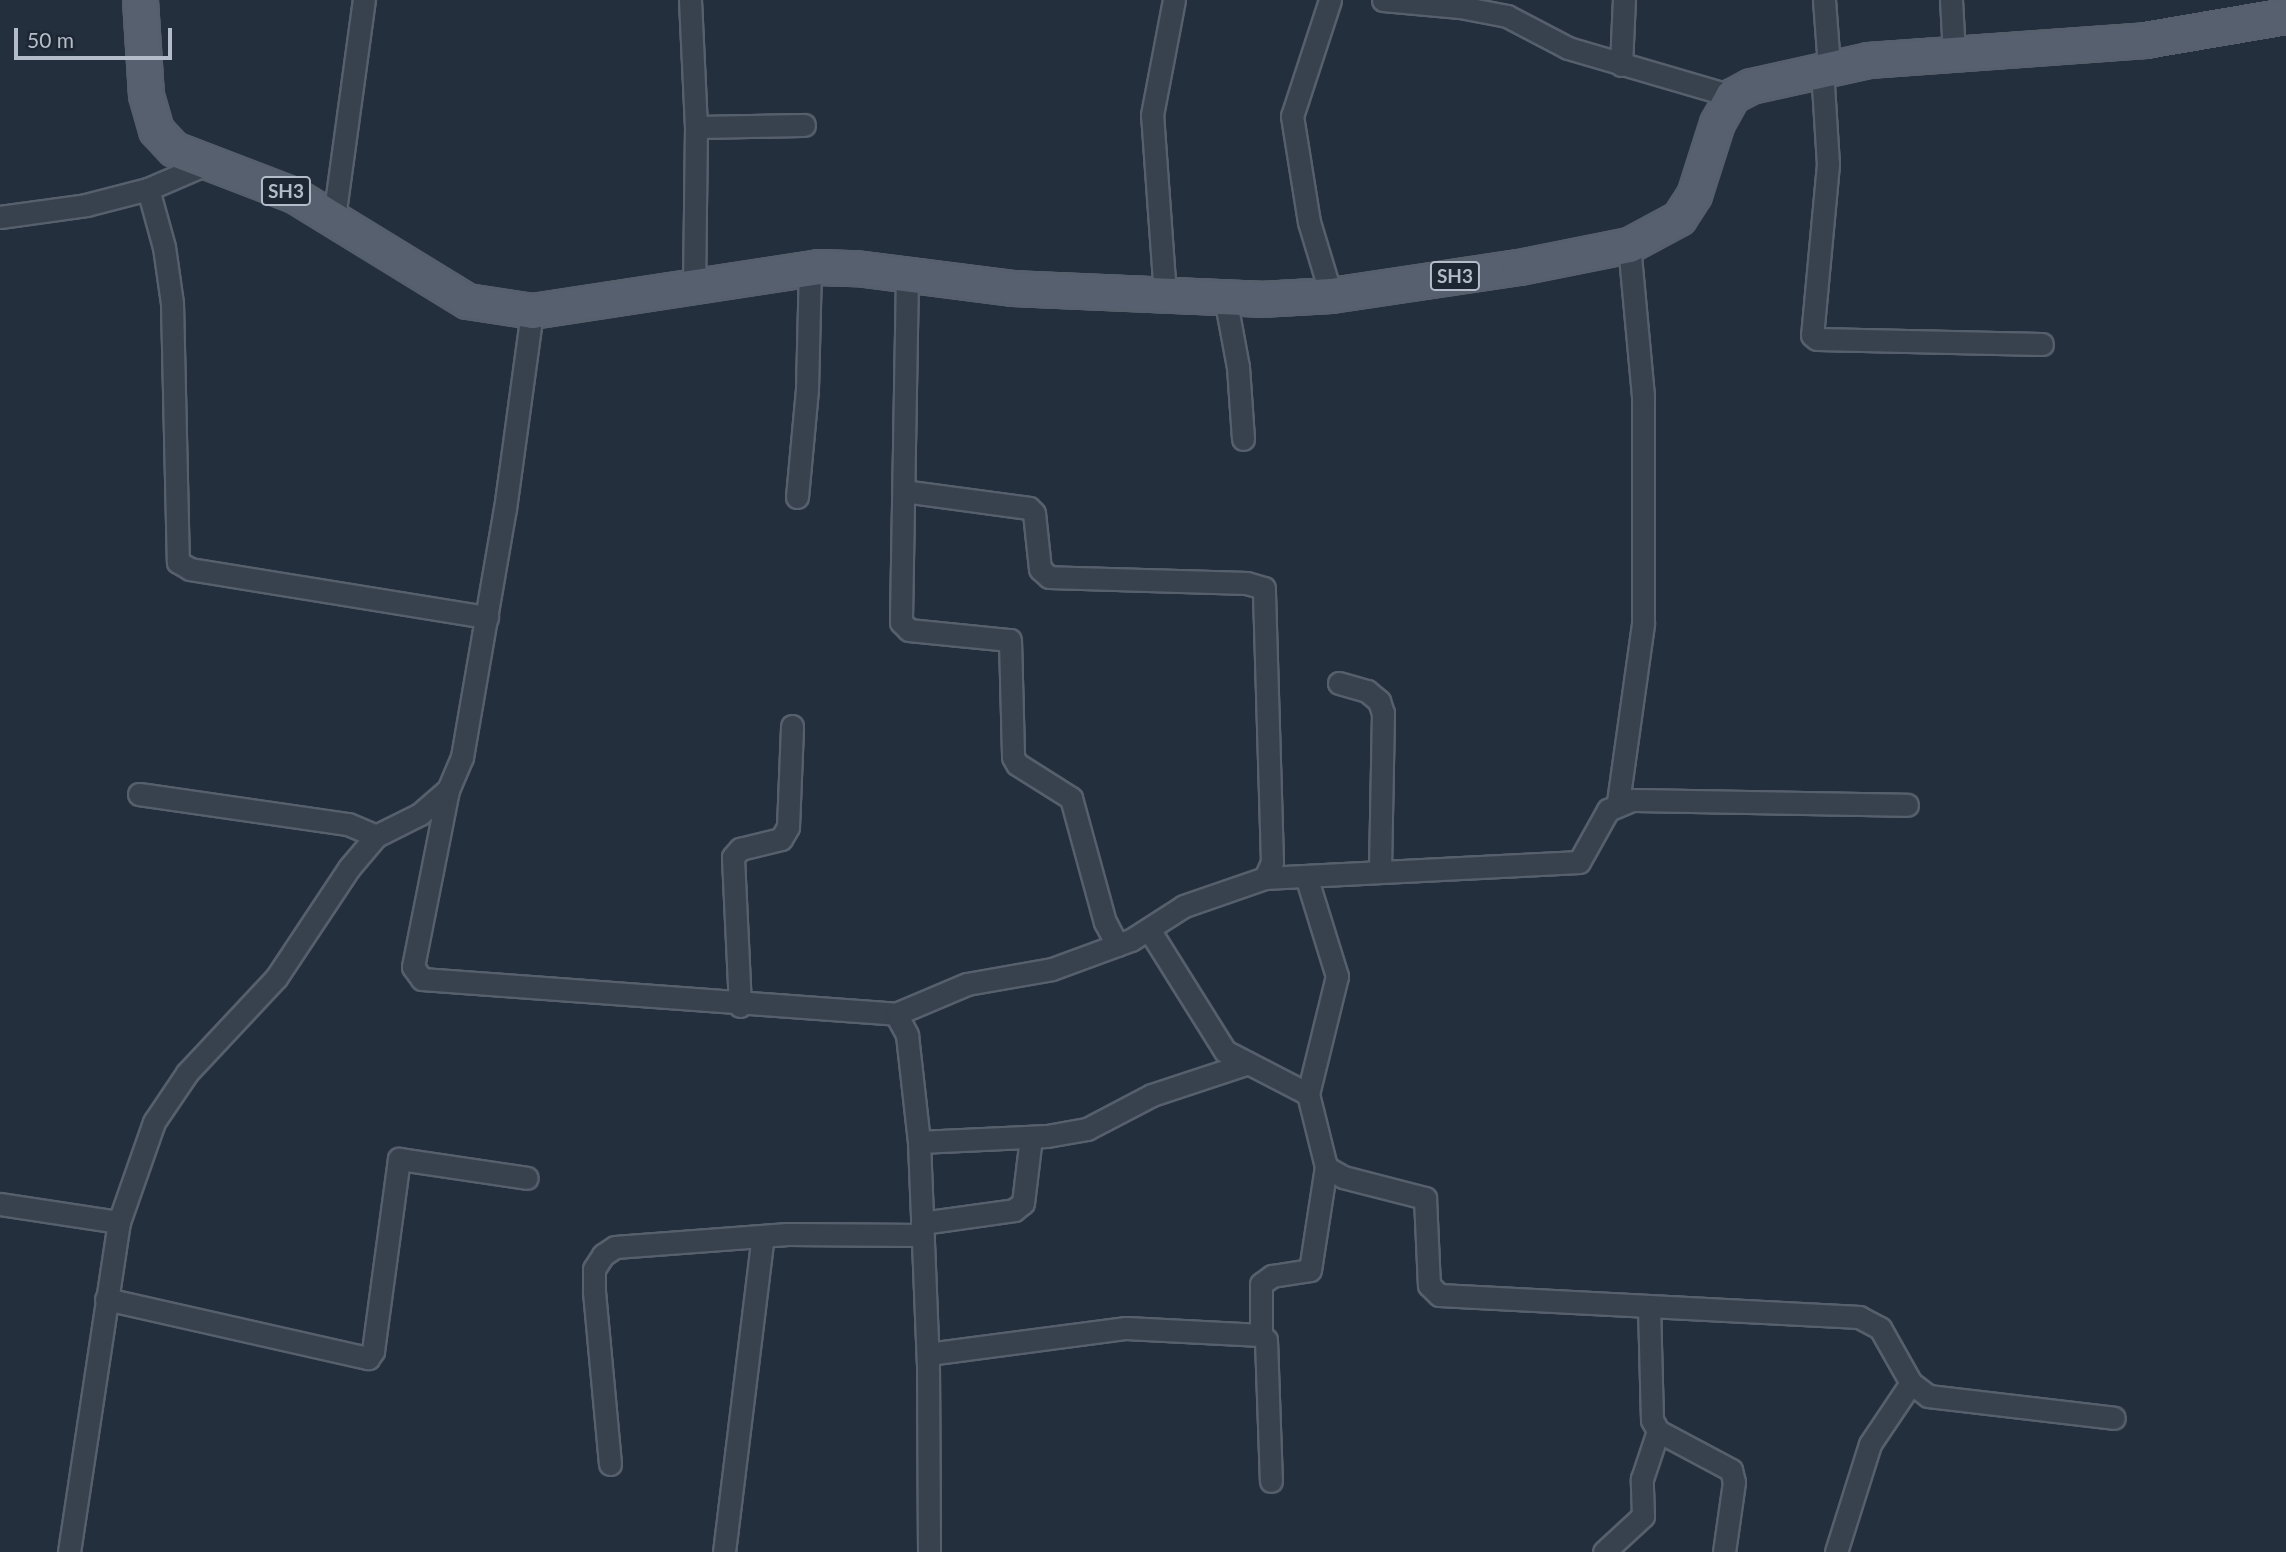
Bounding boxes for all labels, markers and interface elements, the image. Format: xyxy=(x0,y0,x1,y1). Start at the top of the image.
scale bar xyxy=(18,14,175,58)
text: 50 m xyxy=(27,27,74,52)
road number: SH3 xyxy=(260,176,312,206)
road number: SH3 xyxy=(1429,260,1481,292)

